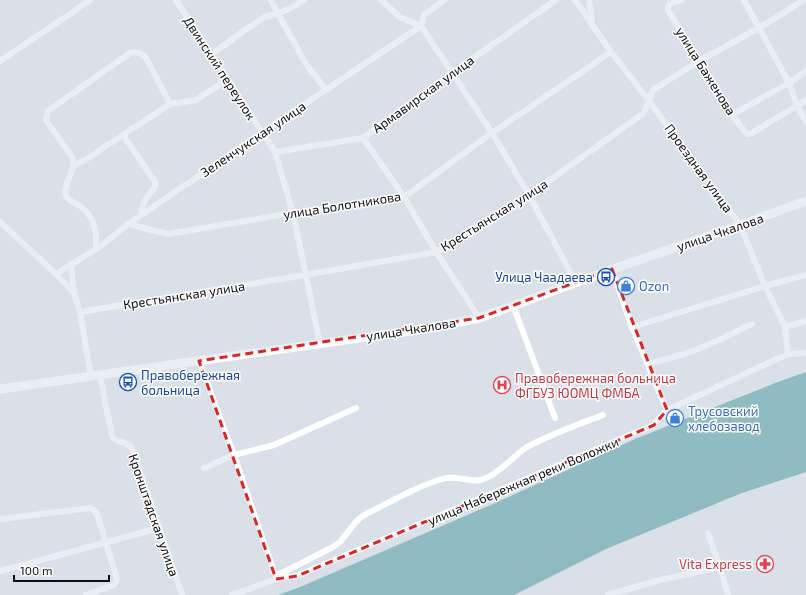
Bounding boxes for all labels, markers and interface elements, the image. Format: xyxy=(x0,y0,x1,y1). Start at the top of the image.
street label: Двинский переулок xyxy=(181,13,259,123)
street label: улица Баженова xyxy=(673,24,739,118)
street label: Армавирская улица xyxy=(369,52,477,136)
street label: Зеленчукская улица xyxy=(197,98,309,180)
street label: Проездная улица xyxy=(661,121,737,215)
street label: Крестьянская улица xyxy=(437,176,551,254)
street label: улица Болотникова xyxy=(282,188,402,222)
street label: улица Чкалова xyxy=(675,210,765,254)
bus stop icon: Улица Чаадаева xyxy=(596,267,616,287)
place label: Улица Чаадаева xyxy=(495,269,593,285)
shop icon: Ozon xyxy=(616,276,636,296)
street label: Крестьянская улица xyxy=(122,277,246,313)
place label: Ozon xyxy=(639,278,669,294)
street label: улица Чкалова xyxy=(365,314,457,344)
place label: Правобережная больница xyxy=(141,367,240,398)
place label: Правобережная больница ФГБУЗ ЮОМЦ ФМБА xyxy=(515,370,676,401)
bus stop icon: Правобережная больница xyxy=(118,372,138,392)
hospital icon: Правобережная больница ФГБУЗ ЮОМЦ ФМБА xyxy=(492,375,512,395)
place label: Трусовский хлебозавод xyxy=(688,403,760,434)
shop icon: Трусовский хлебозавод xyxy=(665,408,685,428)
street label: улица Набережная реки Воложки xyxy=(425,433,621,529)
street label: Кронштадская улица xyxy=(125,452,183,578)
pharmacy icon: Vita Express xyxy=(755,554,775,574)
place label: Vita Express xyxy=(679,556,752,572)
scale bar xyxy=(14,557,109,583)
text: 100 m xyxy=(20,563,52,577)

